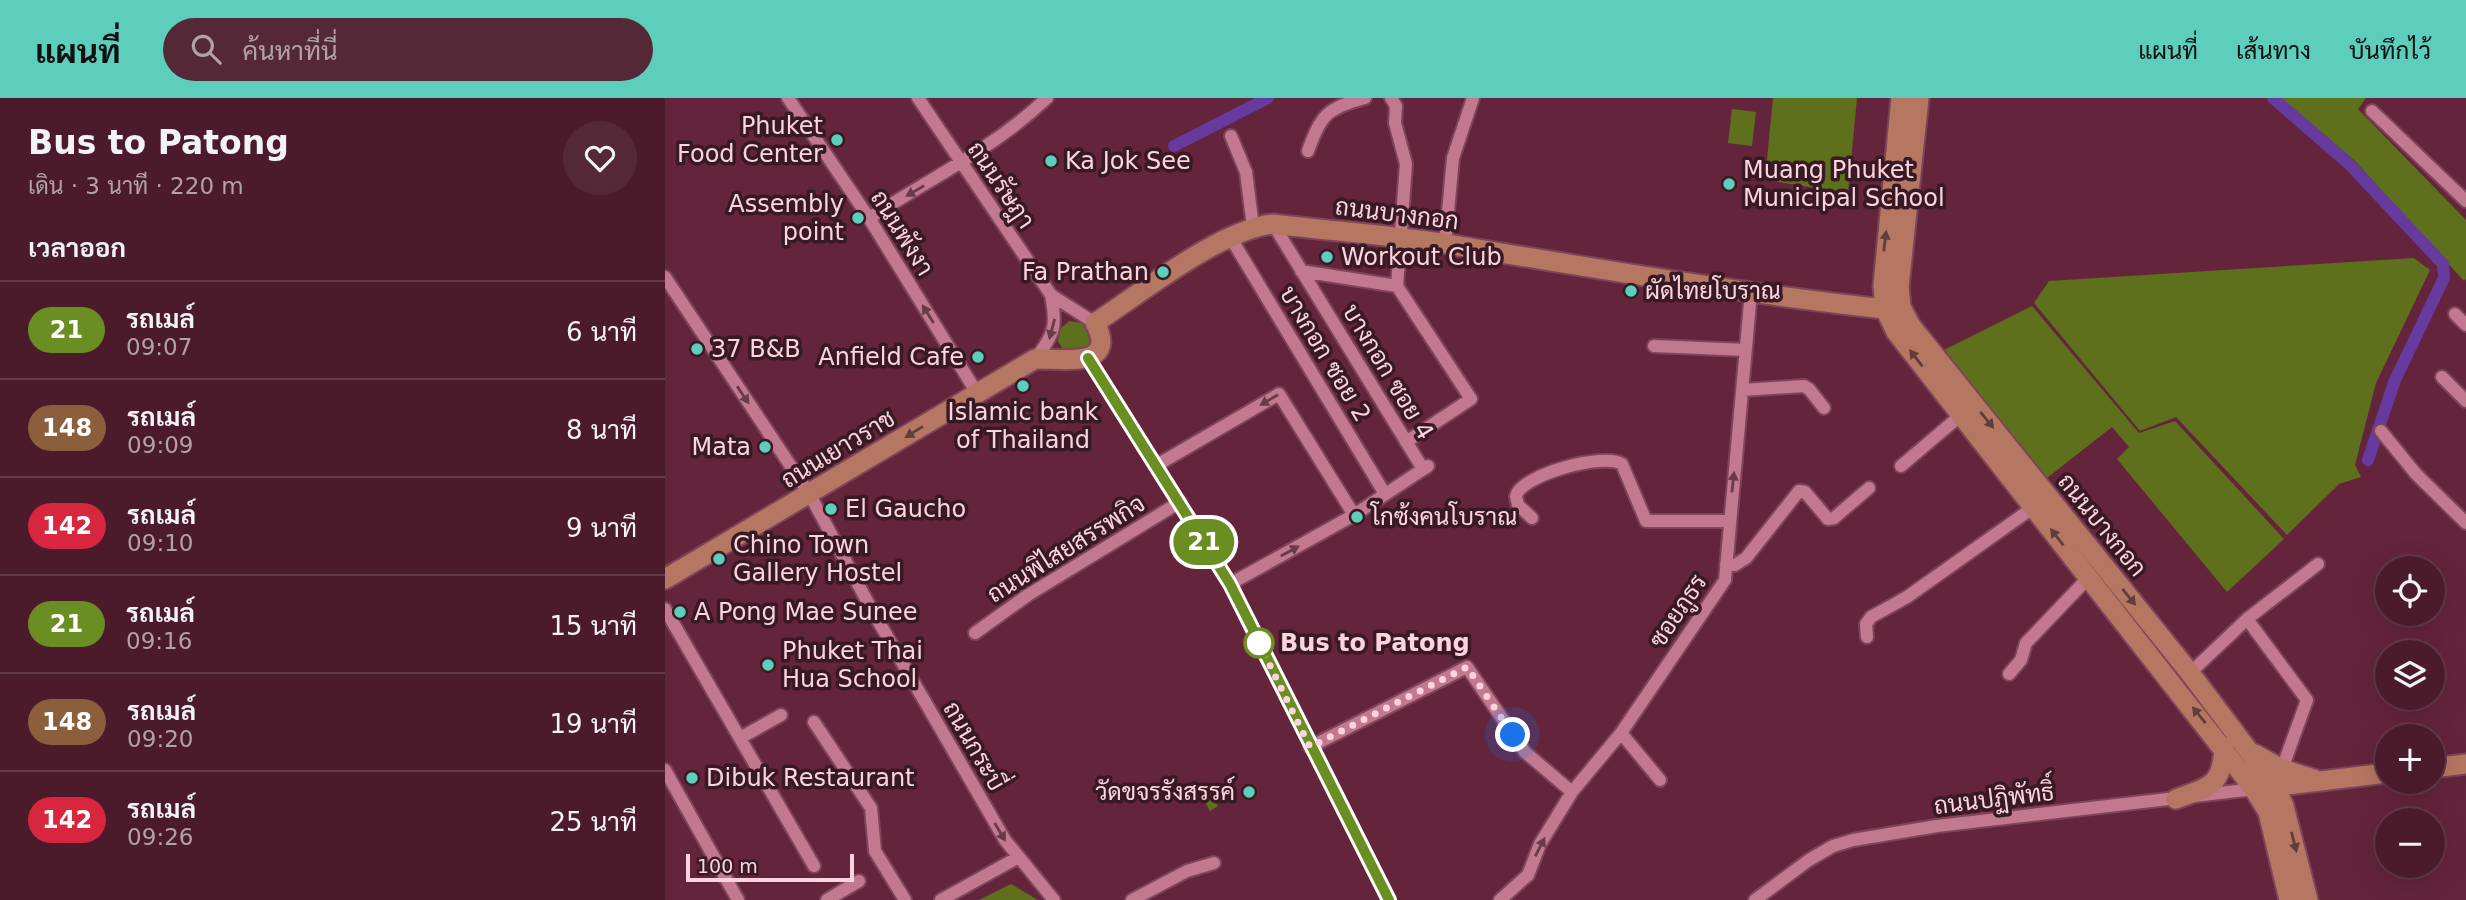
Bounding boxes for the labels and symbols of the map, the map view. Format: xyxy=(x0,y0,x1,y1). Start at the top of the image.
place label: Phuket Food Center xyxy=(677,112,823,168)
marker: Phuket Food Center xyxy=(829,132,845,148)
street label: ถนนรัษฎา xyxy=(960,136,1040,235)
place label: Ka Jok See xyxy=(1065,147,1191,175)
marker: Ka Jok See xyxy=(1043,153,1059,169)
place label: Muang Phuket Municipal School xyxy=(1743,156,1945,212)
marker: Muang Phuket Municipal School xyxy=(1721,176,1737,192)
street label: ถนนพังงา xyxy=(865,185,939,281)
one-way arrow xyxy=(906,185,925,197)
place label: Assembly point xyxy=(728,190,844,246)
street label: ถนนบางกอก xyxy=(1334,193,1460,235)
marker: Assembly point xyxy=(850,210,866,226)
one-way arrow xyxy=(1880,230,1891,252)
place label: Workout Club xyxy=(1341,243,1502,271)
marker: Workout Club xyxy=(1319,249,1335,265)
place label: Fa Prathan xyxy=(1022,258,1149,286)
marker: Fa Prathan xyxy=(1155,264,1171,280)
place label: ผัดไทยโบราณ xyxy=(1645,275,1781,305)
street label: บางกอก ซอย 2 xyxy=(1274,281,1376,427)
marker: ผัดไทยโบราณ xyxy=(1623,283,1639,299)
street label: บางกอก ซอย 4 xyxy=(1337,299,1439,445)
one-way arrow xyxy=(922,304,935,323)
one-way arrow xyxy=(1046,318,1057,340)
place label: 37 B&B xyxy=(711,335,801,363)
marker: 37 B&B xyxy=(689,341,705,357)
place label: Anfield Cafe xyxy=(818,343,964,371)
marker: Anfield Cafe xyxy=(970,349,986,365)
one-way arrow xyxy=(1909,350,1924,368)
marker: Islamic bank of Thailand xyxy=(1015,378,1031,394)
one-way arrow xyxy=(737,386,750,405)
one-way arrow xyxy=(1259,394,1278,406)
place label: Islamic bank of Thailand xyxy=(948,398,1099,454)
street label: ถนนเยาวราช xyxy=(776,404,900,494)
one-way arrow xyxy=(1979,410,1994,428)
one-way arrow xyxy=(905,425,924,438)
place label: Mata xyxy=(691,433,751,461)
marker: Mata xyxy=(757,439,773,455)
street label: ถนนบางกอก xyxy=(2052,468,2152,582)
one-way arrow xyxy=(1727,471,1738,493)
street label: ถนนพิไสยสรรพกิจ xyxy=(981,488,1150,609)
place label: El Gaucho xyxy=(845,495,966,523)
marker: El Gaucho xyxy=(823,501,839,517)
place label: โกซ้งคนโบราณ xyxy=(1369,501,1517,531)
marker: โกซ้งคนโบราณ xyxy=(1349,509,1365,525)
line badge: 21 xyxy=(1173,519,1235,565)
one-way arrow xyxy=(2050,528,2065,546)
place label: Chino Town Gallery Hostel xyxy=(733,531,902,587)
one-way arrow xyxy=(1280,545,1299,557)
marker: Chino Town Gallery Hostel xyxy=(711,551,727,567)
street label: ซอยภูธร xyxy=(1643,569,1715,655)
one-way arrow xyxy=(2121,589,2136,606)
place label: A Pong Mae Sunee xyxy=(694,598,917,626)
marker: A Pong Mae Sunee xyxy=(672,604,688,620)
marker: Bus to Patong xyxy=(1244,628,1274,658)
place label: Bus to Patong xyxy=(1280,629,1470,657)
place label: Phuket Thai Hua School xyxy=(782,637,923,693)
marker: Phuket Thai Hua School xyxy=(760,657,776,673)
street label: ถนนกระบี่ xyxy=(937,693,1017,796)
one-way arrow xyxy=(2192,706,2206,724)
your location xyxy=(1495,717,1530,752)
place label: Dibuk Restaurant xyxy=(706,764,915,792)
marker: Dibuk Restaurant xyxy=(684,770,700,786)
street label: ถนนปฏิพัทธิ์ xyxy=(1931,770,2056,822)
place label: วัดขจรรังสรรค์ xyxy=(1095,776,1235,806)
marker: วัดขจรรังสรรค์ xyxy=(1241,784,1257,800)
one-way arrow xyxy=(994,822,1006,841)
one-way arrow xyxy=(2289,832,2299,853)
one-way arrow xyxy=(1534,837,1545,857)
scale bar xyxy=(686,851,854,883)

